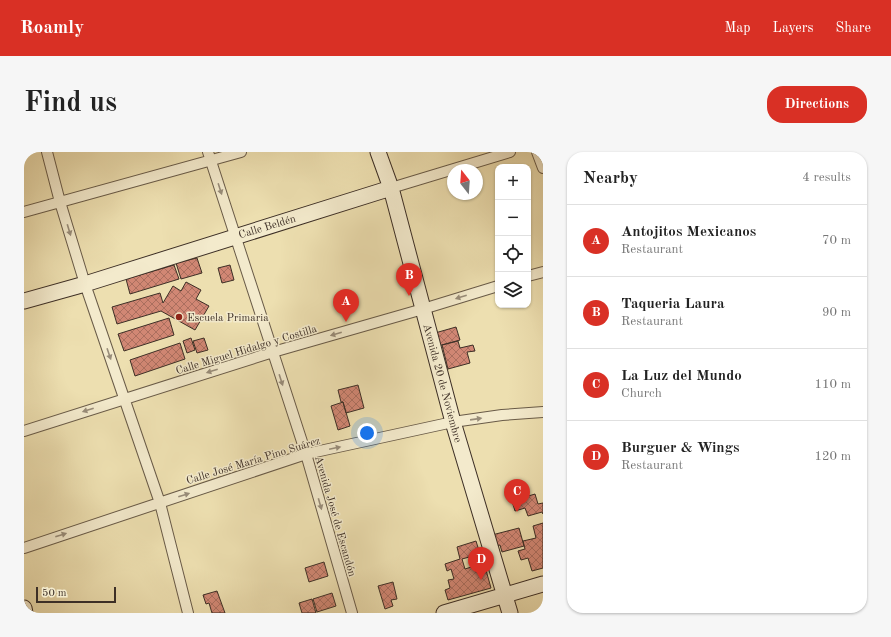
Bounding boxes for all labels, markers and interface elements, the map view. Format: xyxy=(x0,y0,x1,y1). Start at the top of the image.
text: Roamly xyxy=(20,19,84,38)
text: Map xyxy=(725,21,751,35)
text: Layers xyxy=(773,21,814,35)
text: Share xyxy=(836,21,871,35)
button: Directions xyxy=(767,86,867,123)
text: Find us xyxy=(24,90,117,118)
north arrow xyxy=(447,164,483,200)
map controls xyxy=(495,164,531,308)
button: + xyxy=(495,164,531,200)
text: Nearby xyxy=(583,170,638,187)
text: 4 results xyxy=(802,171,851,184)
one-way arrow xyxy=(217,183,223,195)
button: − xyxy=(495,200,531,236)
street label: Calle Beldén xyxy=(237,213,297,241)
one-way arrow xyxy=(66,224,72,236)
text: Antojitos Mexicanos xyxy=(621,225,756,240)
text: A xyxy=(591,234,601,247)
text: 70 m xyxy=(822,234,851,247)
button: locate xyxy=(495,236,531,272)
text: Restaurant xyxy=(621,243,683,256)
pin: B xyxy=(396,263,422,296)
button: layers xyxy=(495,272,531,308)
pin: A xyxy=(333,289,359,322)
one-way arrow xyxy=(454,294,466,300)
text: Taqueria Laura xyxy=(621,297,725,312)
text: B xyxy=(591,306,601,319)
text: 90 m xyxy=(822,306,851,319)
marker: Escuela Primaria xyxy=(174,312,184,322)
place label: Escuela Primaria xyxy=(187,313,269,324)
text: Restaurant xyxy=(621,315,683,328)
street label: Avenida 20 de Noviembre xyxy=(420,323,463,444)
street label: Calle Miguel Hidalgo y Costilla xyxy=(175,324,319,377)
one-way arrow xyxy=(330,331,342,337)
one-way arrow xyxy=(106,348,112,360)
one-way arrow xyxy=(205,368,217,374)
text: La Luz del Mundo xyxy=(621,369,742,384)
one-way arrow xyxy=(279,374,285,386)
text: C xyxy=(592,378,600,391)
text: 110 m xyxy=(814,378,851,391)
text: Church xyxy=(621,387,662,400)
one-way arrow xyxy=(81,408,93,414)
one-way arrow xyxy=(470,416,482,422)
your location xyxy=(357,423,377,443)
street label: Calle José María Pino Suárez xyxy=(185,436,322,487)
text: Burguer & Wings xyxy=(621,441,739,456)
one-way arrow xyxy=(329,445,341,451)
text: D xyxy=(591,450,601,463)
text: 120 m xyxy=(814,450,851,463)
street label: Avenida José de Escandón xyxy=(312,455,357,578)
text: Restaurant xyxy=(621,459,683,472)
pin: C xyxy=(504,479,530,512)
one-way arrow xyxy=(179,491,191,497)
one-way arrow xyxy=(317,498,323,510)
one-way arrow xyxy=(55,532,67,538)
pin: D xyxy=(468,547,494,580)
scale bar xyxy=(36,585,116,604)
text: 50 m xyxy=(42,588,67,599)

